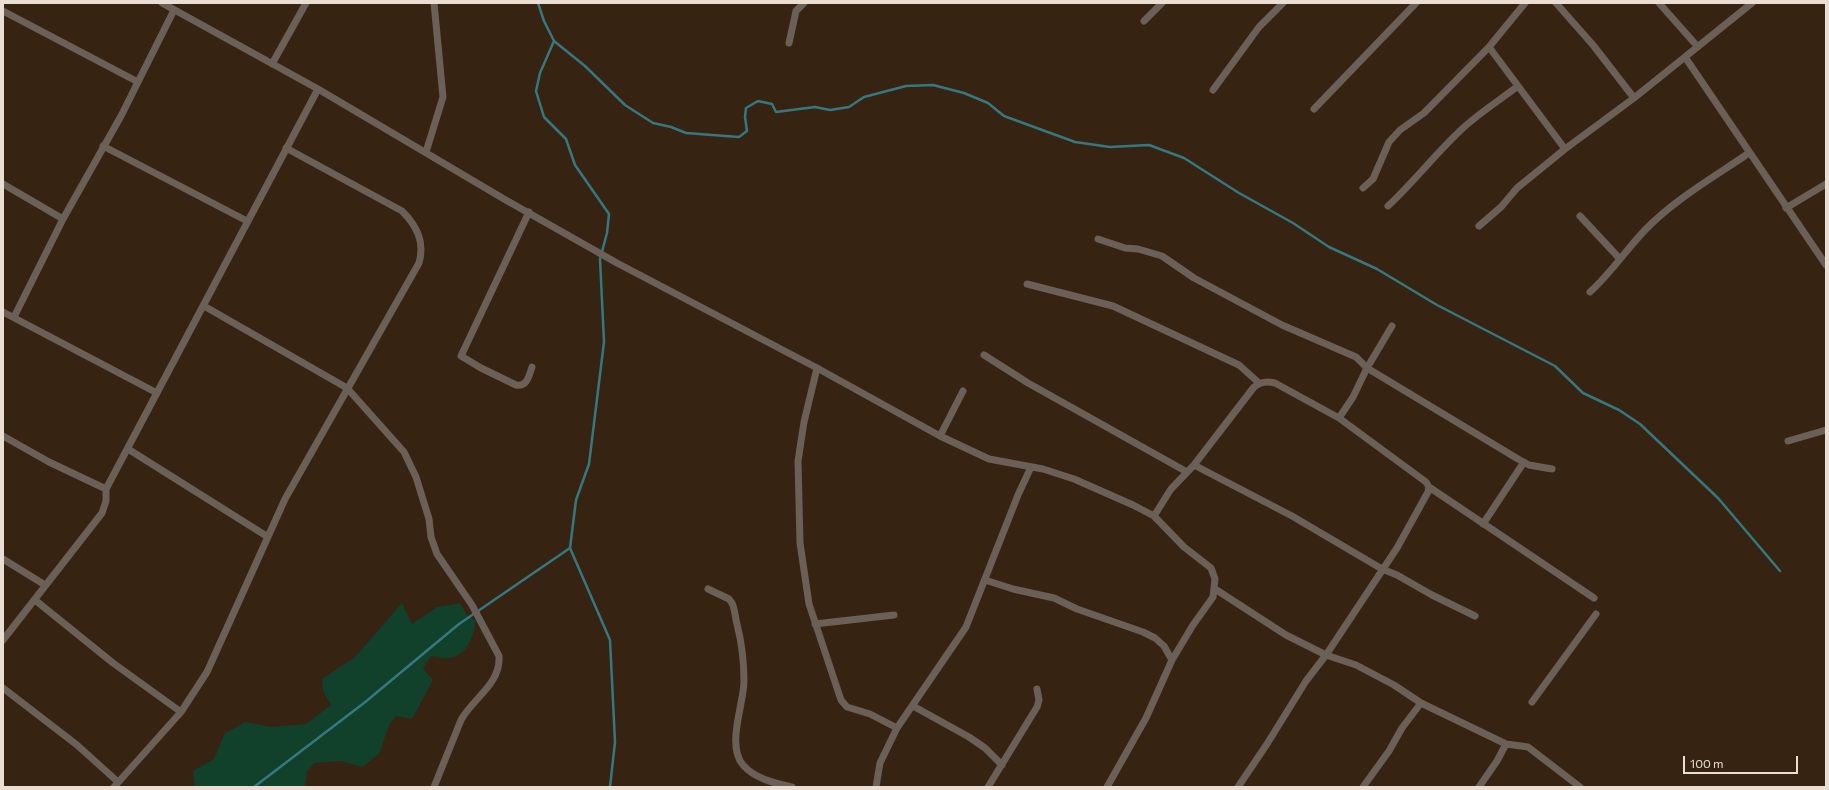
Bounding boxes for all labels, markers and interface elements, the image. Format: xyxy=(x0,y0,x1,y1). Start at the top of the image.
scale bar xyxy=(1685,748,1800,774)
text: 100 m xyxy=(1690,756,1724,770)

